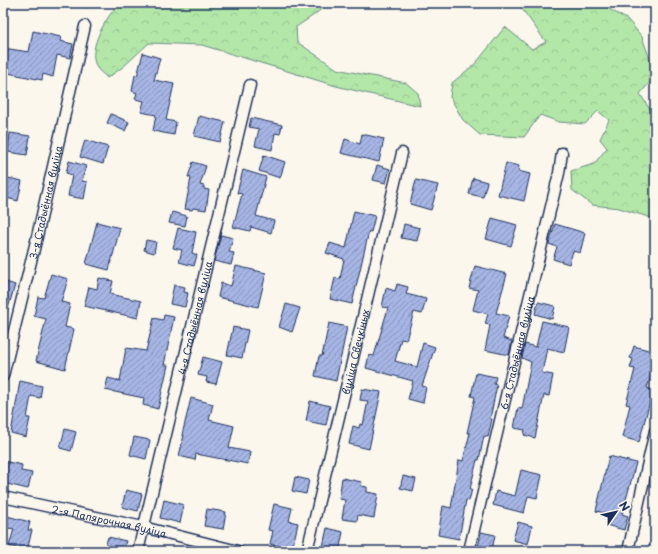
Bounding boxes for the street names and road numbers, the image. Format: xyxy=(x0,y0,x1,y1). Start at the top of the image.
street label: 3-я Стадыённая вуліца xyxy=(24,143,65,260)
street label: 4-я Стадыённая вуліца xyxy=(173,259,215,376)
street label: 6-я Стадыённая вуліца xyxy=(495,293,537,411)
street label: вуліца Свечкіных xyxy=(337,307,372,396)
street label: 2-я Папярочная вуліца xyxy=(51,500,169,540)

